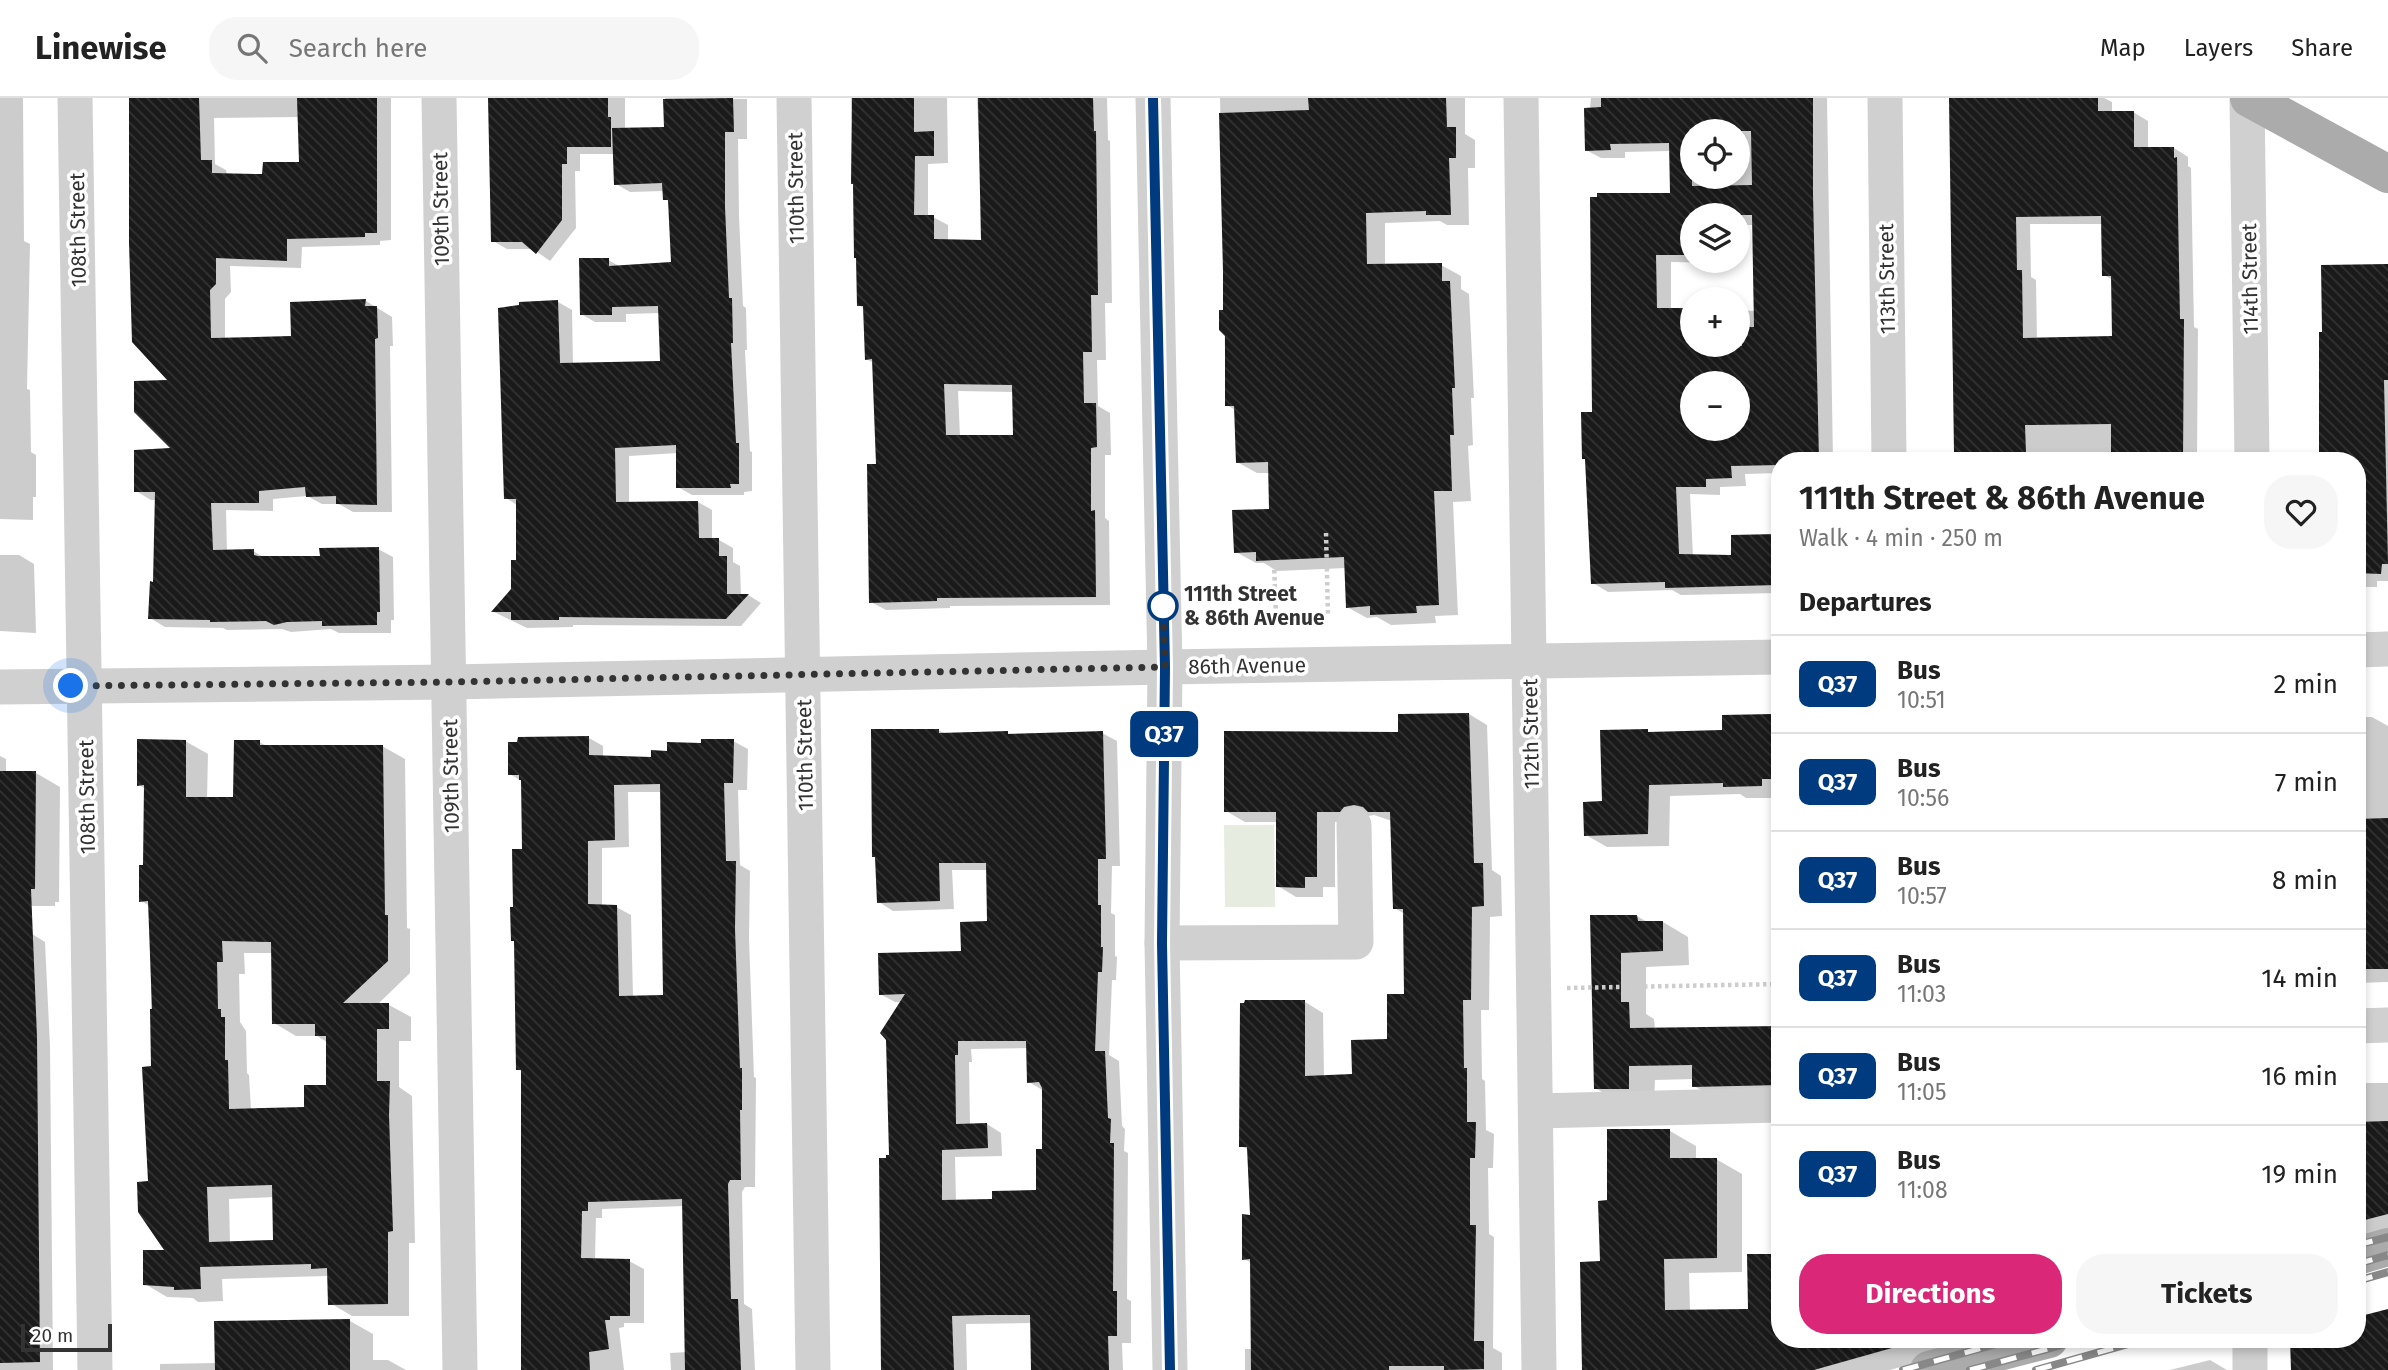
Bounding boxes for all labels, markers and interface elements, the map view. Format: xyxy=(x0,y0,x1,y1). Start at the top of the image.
search box xyxy=(209,17,699,80)
text: Linewise xyxy=(35,28,167,68)
icon: search xyxy=(233,29,271,67)
text: Search here xyxy=(289,33,428,64)
text: Map xyxy=(2100,34,2146,62)
text: Layers xyxy=(2184,34,2253,62)
text: Share xyxy=(2291,34,2353,62)
map controls xyxy=(1680,119,1750,441)
button: locate xyxy=(1680,119,1750,189)
street label: 110th Street xyxy=(782,131,810,244)
street label: 109th Street xyxy=(427,151,455,266)
street label: 108th Street xyxy=(64,172,92,288)
button: layers xyxy=(1680,203,1750,273)
street label: 113th Street xyxy=(1873,223,1901,335)
street label: 114th Street xyxy=(2236,223,2264,335)
button: + xyxy=(1680,287,1750,357)
button: − xyxy=(1680,371,1750,441)
button: heart xyxy=(2264,475,2338,549)
text: 111th Street & 86th Avenue xyxy=(1799,478,2205,518)
text: Walk · 4 min · 250 m xyxy=(1799,524,2003,552)
place label: 111th Street & 86th Avenue xyxy=(1184,581,1325,631)
text: Departures xyxy=(1799,587,1932,618)
marker: 111th Street & 86th Avenue xyxy=(1148,591,1178,621)
street label: 86th Avenue xyxy=(1188,652,1306,680)
text: Bus xyxy=(1897,655,1940,686)
your location xyxy=(53,668,88,703)
text: 2 min xyxy=(2273,669,2338,700)
text: Q37 xyxy=(1818,670,1857,698)
street label: 112th Street xyxy=(1517,678,1545,790)
text: 10:51 xyxy=(1897,686,1946,714)
street label: 110th Street xyxy=(791,698,819,811)
line badge: Q37 xyxy=(1124,711,1204,757)
street label: 109th Street xyxy=(437,718,465,833)
text: Q37 xyxy=(1144,720,1184,748)
street label: 108th Street xyxy=(73,739,101,855)
text: Bus xyxy=(1897,753,1940,784)
text: 7 min xyxy=(2275,767,2338,798)
text: Q37 xyxy=(1818,768,1857,796)
text: 10:56 xyxy=(1897,784,1949,812)
text: Bus xyxy=(1897,851,1940,882)
text: 8 min xyxy=(2272,865,2338,896)
text: Q37 xyxy=(1818,866,1857,894)
text: 10:57 xyxy=(1897,882,1947,910)
text: Bus xyxy=(1897,949,1940,980)
text: 14 min xyxy=(2261,963,2338,994)
text: Q37 xyxy=(1818,964,1857,992)
text: 11:03 xyxy=(1897,980,1946,1008)
text: Bus xyxy=(1897,1047,1940,1078)
text: 16 min xyxy=(2261,1061,2338,1092)
text: Q37 xyxy=(1818,1062,1857,1090)
text: 11:05 xyxy=(1897,1078,1946,1106)
text: Bus xyxy=(1897,1145,1940,1176)
text: 19 min xyxy=(2261,1159,2338,1190)
text: Q37 xyxy=(1818,1160,1857,1188)
text: 11:08 xyxy=(1897,1176,1948,1204)
button: Directions xyxy=(1799,1254,2062,1334)
button: Tickets xyxy=(2076,1254,2338,1334)
scale bar xyxy=(21,1321,112,1353)
text: 20 m xyxy=(32,1324,73,1347)

